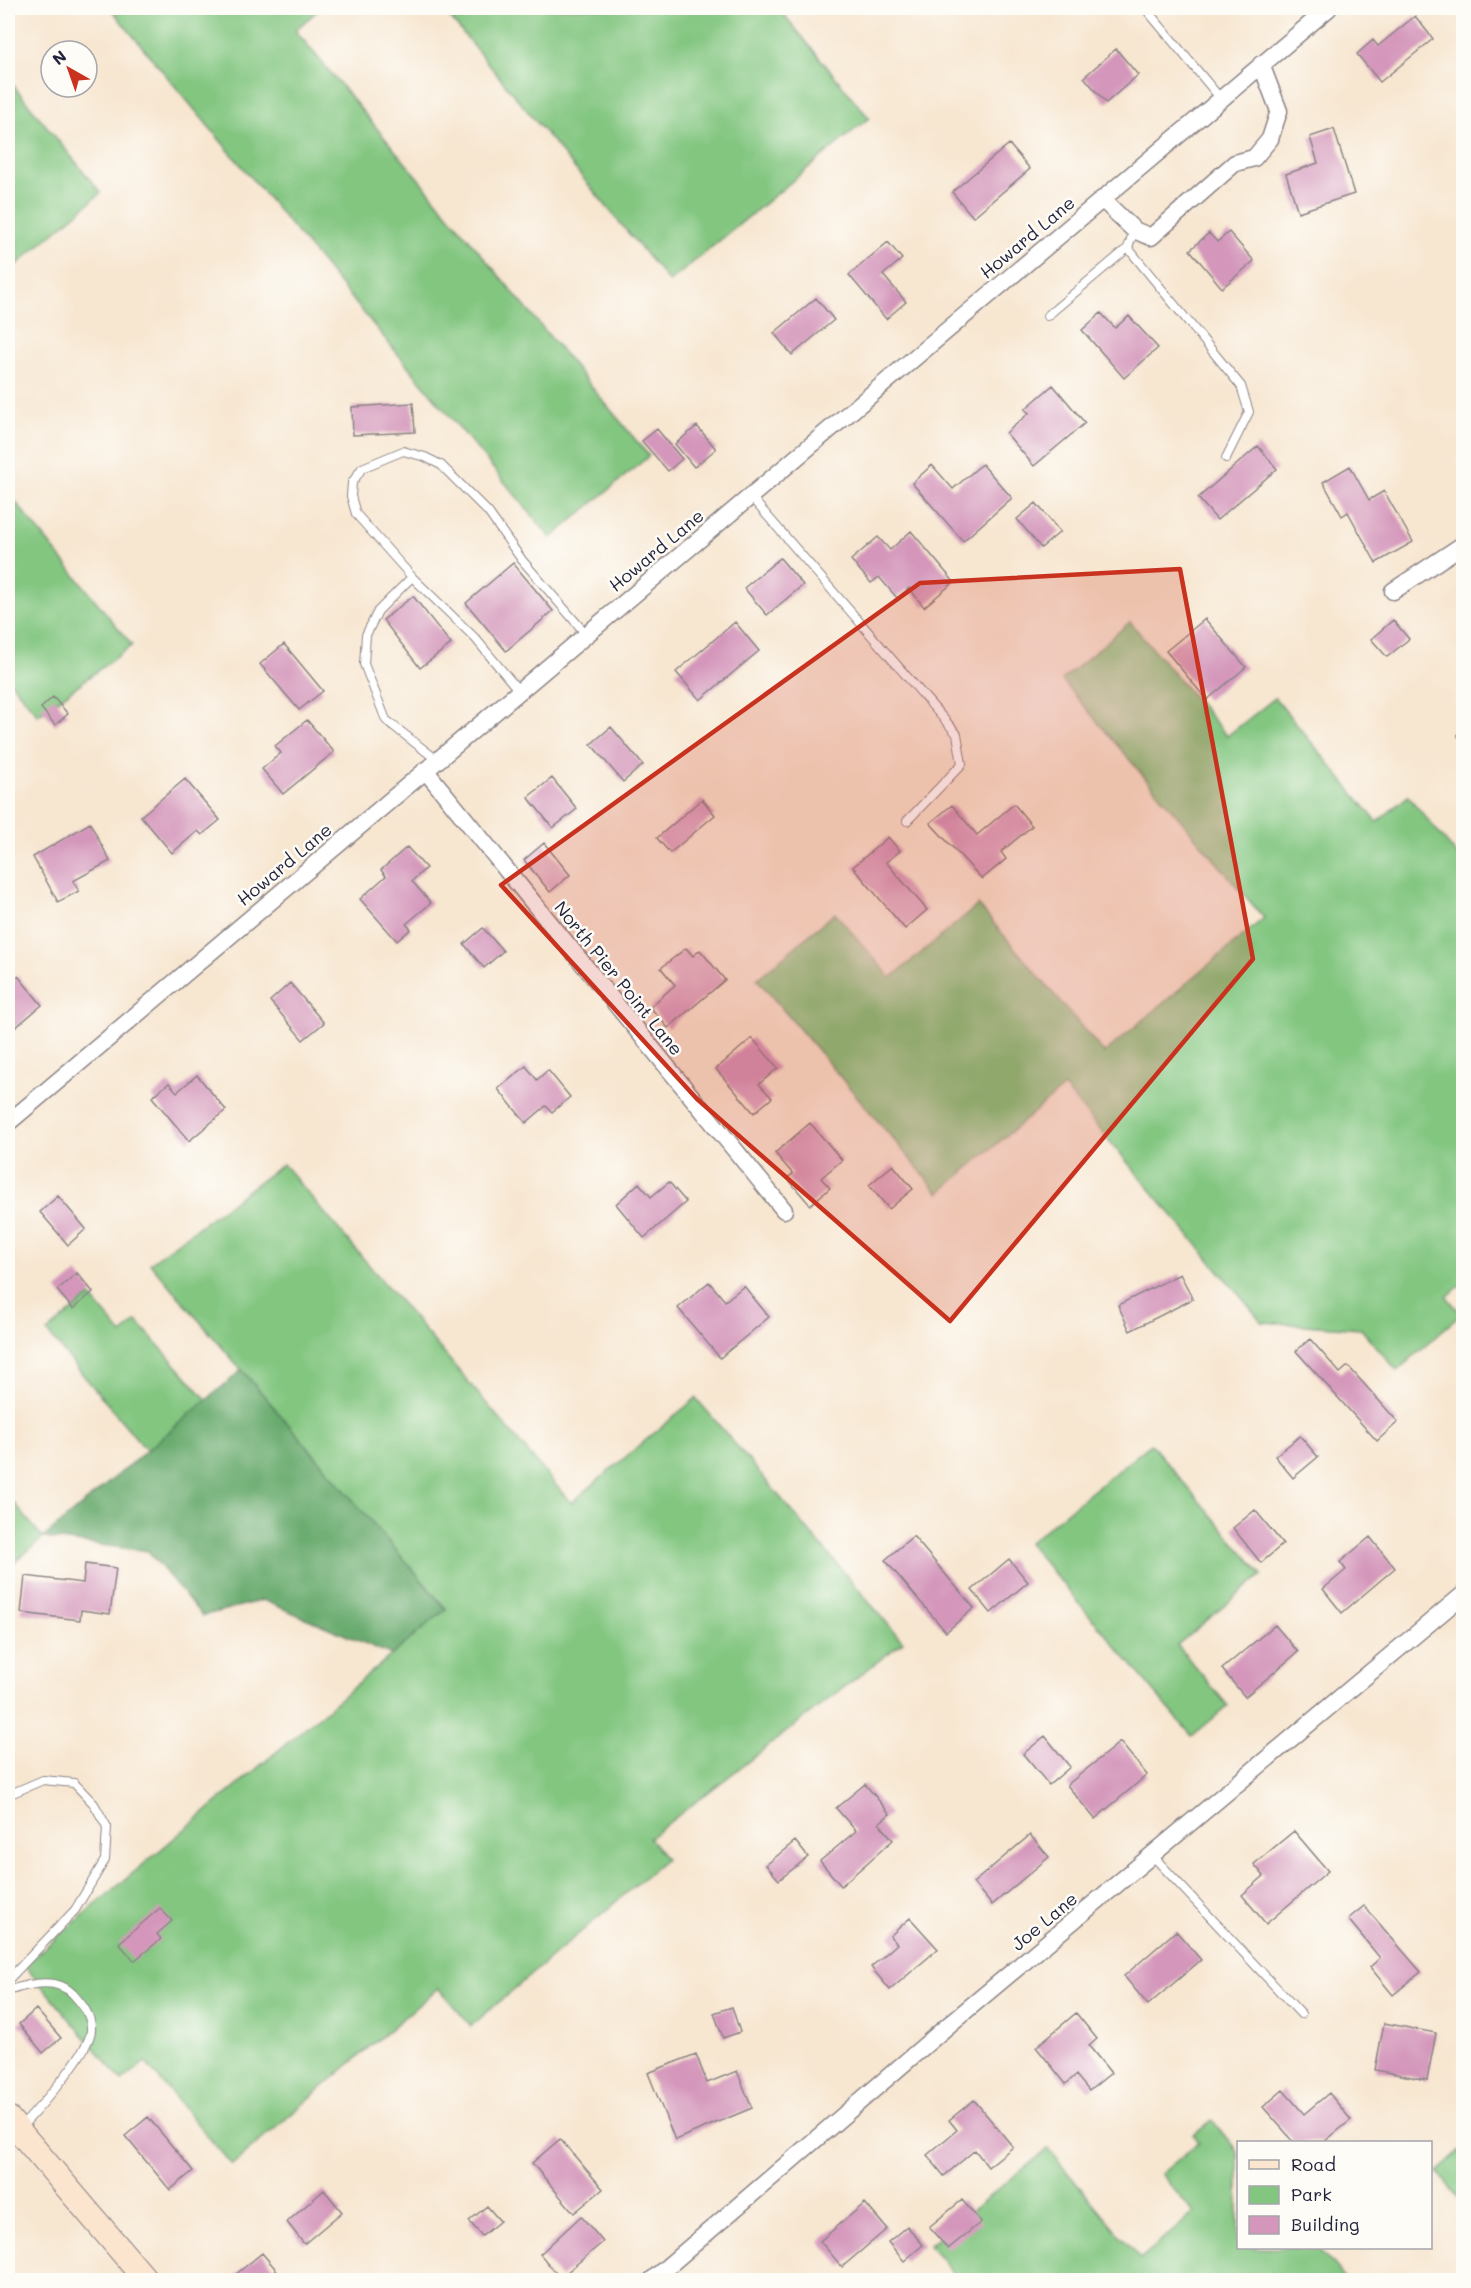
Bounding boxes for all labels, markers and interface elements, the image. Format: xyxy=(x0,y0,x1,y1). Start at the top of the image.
north arrow xyxy=(39,39,99,99)
text: N xyxy=(48,45,70,69)
street label: Howard Lane xyxy=(975,190,1079,284)
street label: Howard Lane xyxy=(604,503,708,597)
street label: Howard Lane xyxy=(232,817,336,911)
street label: North Pier Point Lane xyxy=(549,896,689,1060)
street label: Joe Lane xyxy=(1006,1886,1082,1956)
legend xyxy=(1237,2141,1432,2249)
text: Road xyxy=(1291,2152,1336,2176)
text: Park xyxy=(1291,2182,1332,2206)
text: Building xyxy=(1291,2212,1359,2236)

